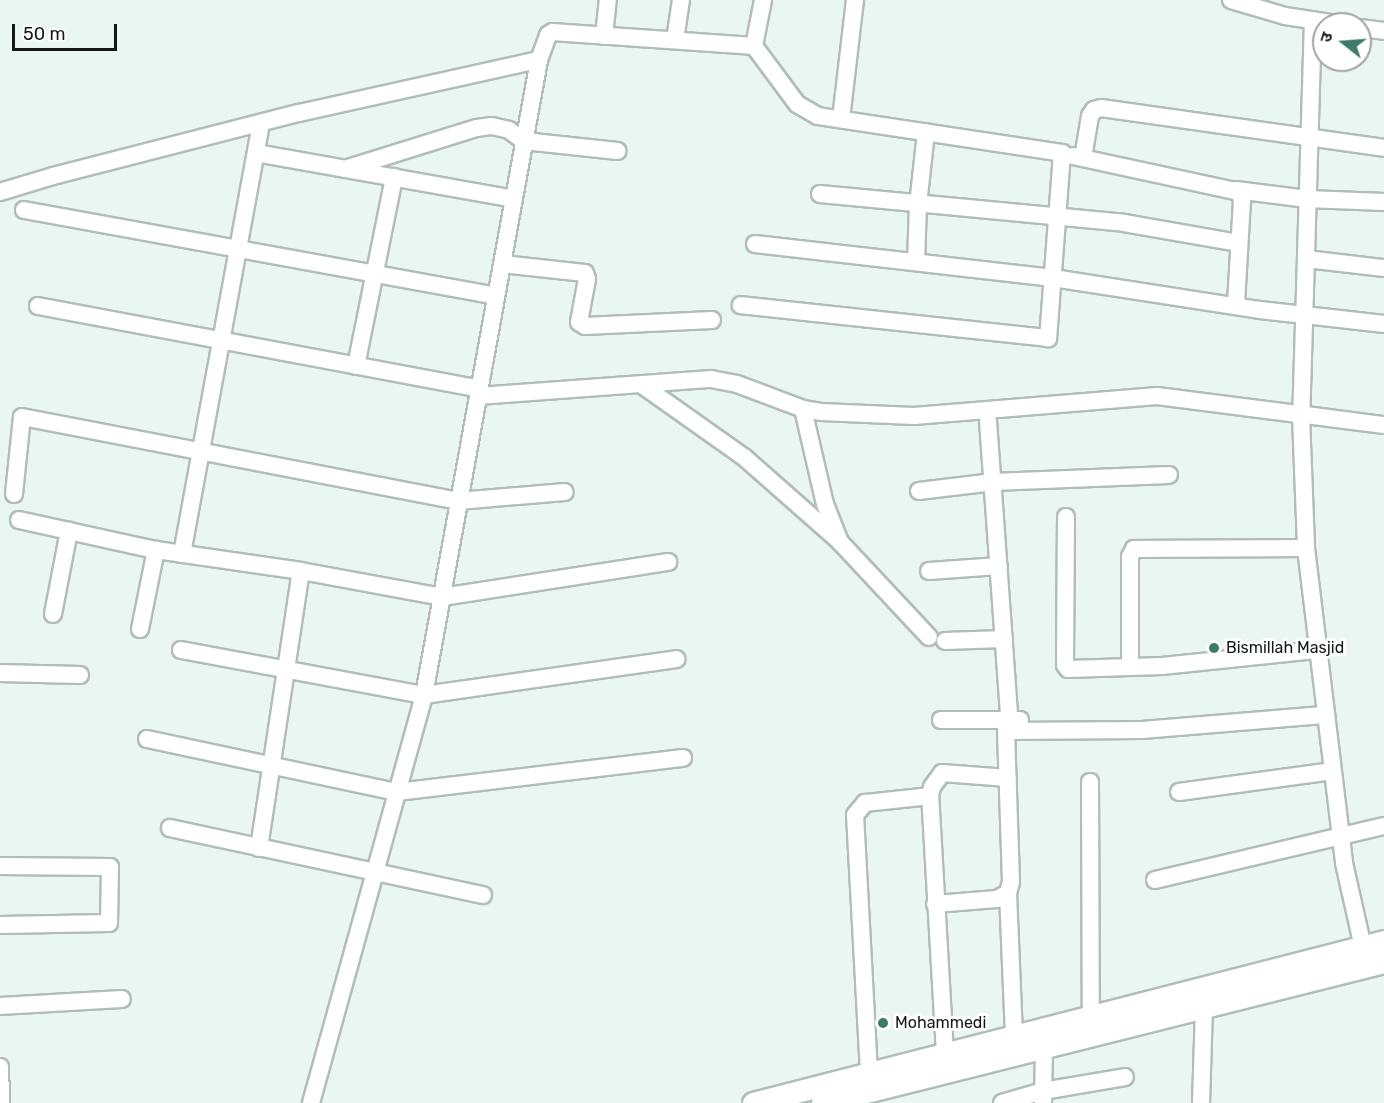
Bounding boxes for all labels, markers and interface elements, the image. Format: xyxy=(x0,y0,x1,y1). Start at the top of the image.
scale bar xyxy=(15,12,120,50)
north arrow xyxy=(1312,12,1372,72)
text: 50 m xyxy=(23,23,66,45)
text: उ xyxy=(1316,30,1337,44)
place label: Bismillah Masjid xyxy=(1226,638,1344,658)
marker: Bismillah Masjid xyxy=(1207,641,1221,655)
place label: Mohammedi xyxy=(895,1013,986,1033)
marker: Mohammedi xyxy=(876,1016,890,1030)

